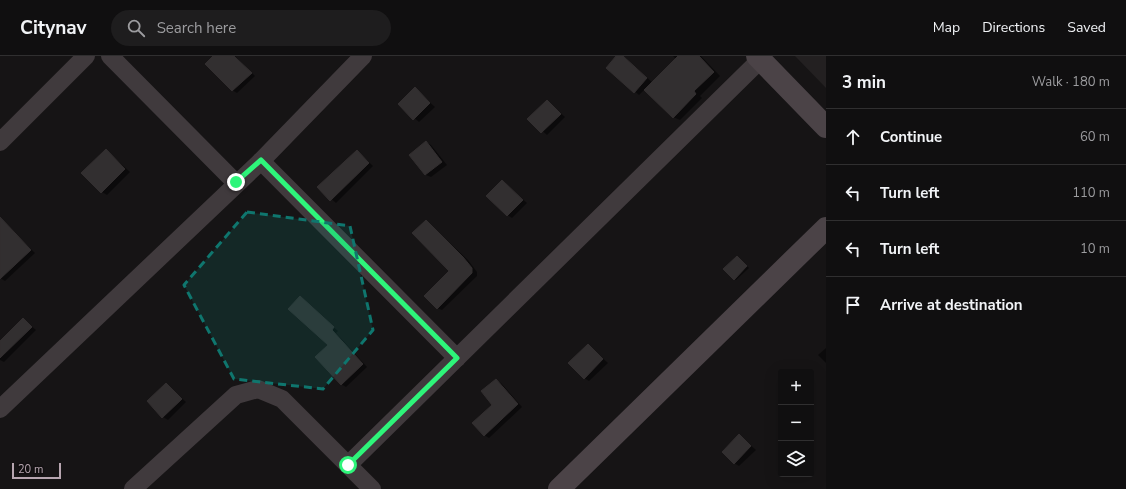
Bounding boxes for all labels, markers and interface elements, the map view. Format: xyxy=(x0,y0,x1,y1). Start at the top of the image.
search box xyxy=(111,10,391,46)
text: Citynav xyxy=(20,15,87,41)
icon: search xyxy=(125,17,147,39)
text: Search here xyxy=(157,18,236,38)
text: Map xyxy=(933,18,960,37)
text: Directions xyxy=(982,18,1045,37)
text: Saved xyxy=(1067,18,1106,37)
text: 3 min xyxy=(842,71,886,94)
text: Walk · 180 m xyxy=(1032,73,1110,91)
icon: ahead xyxy=(842,126,864,148)
text: Continue xyxy=(880,127,942,147)
text: 60 m xyxy=(1080,128,1110,146)
route end xyxy=(227,173,245,191)
icon: left xyxy=(842,182,864,204)
text: Turn left xyxy=(880,183,939,203)
text: 110 m xyxy=(1072,184,1110,202)
icon: left xyxy=(842,238,864,260)
text: Turn left xyxy=(880,239,939,259)
text: 10 m xyxy=(1080,240,1110,258)
icon: arrive xyxy=(842,294,864,316)
text: Arrive at destination xyxy=(880,295,1023,315)
map controls xyxy=(778,369,814,477)
button: + xyxy=(778,369,814,405)
button: − xyxy=(778,405,814,441)
button: layers xyxy=(778,441,814,477)
route start xyxy=(339,456,357,474)
scale bar xyxy=(12,461,61,480)
text: 20 m xyxy=(18,462,43,477)

